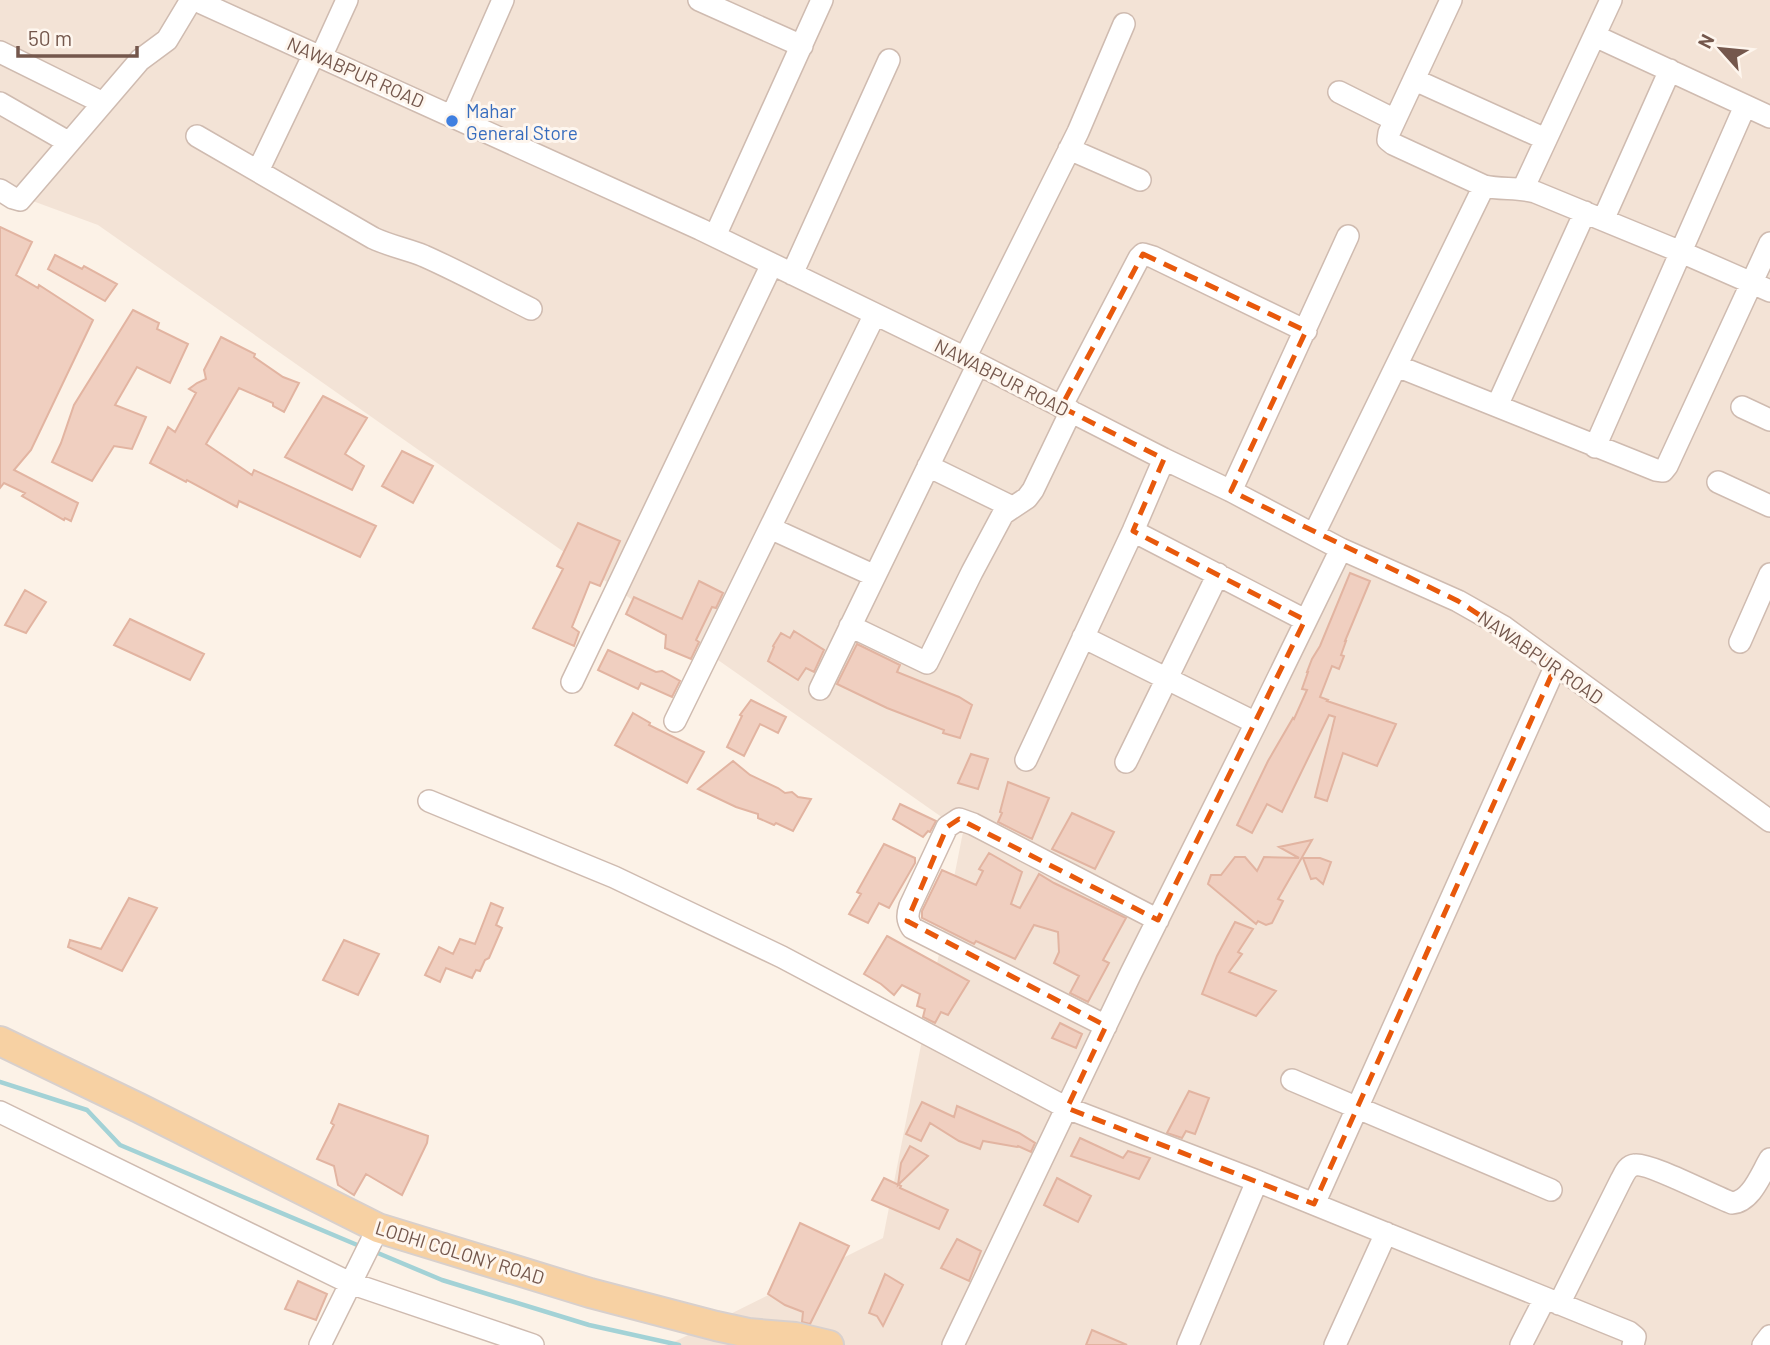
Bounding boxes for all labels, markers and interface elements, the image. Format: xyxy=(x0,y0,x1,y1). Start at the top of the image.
scale bar xyxy=(18,14,136,58)
north arrow xyxy=(1686,14,1756,84)
text: 50 m xyxy=(28,25,72,50)
text: N xyxy=(1692,30,1719,52)
street label: NAWABPUR ROAD xyxy=(284,31,428,113)
place label: Mahar General Store xyxy=(466,99,578,144)
marker: Mahar General Store xyxy=(444,113,460,129)
street label: NAWABPUR ROAD xyxy=(931,333,1073,421)
street label: NAWABPUR ROAD xyxy=(1474,605,1608,709)
street label: LODHI COLONY ROAD xyxy=(373,1215,547,1289)

